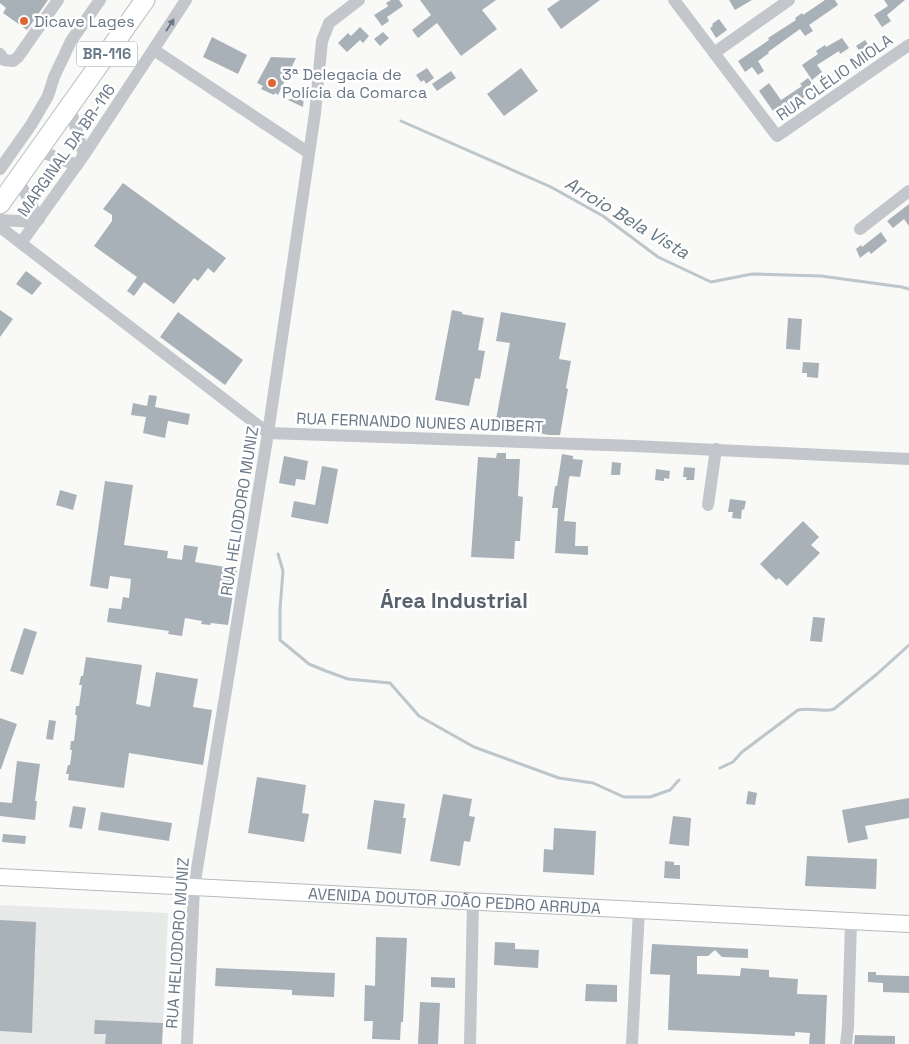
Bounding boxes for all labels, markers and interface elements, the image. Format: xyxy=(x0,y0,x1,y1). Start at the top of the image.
place label: Dicave Lages xyxy=(34,11,135,32)
marker: Dicave Lages xyxy=(18,15,30,27)
one-way arrow xyxy=(165,18,175,31)
street label: RUA CLÉLIO MIOLA xyxy=(772,29,897,125)
road number: BR-116 xyxy=(77,42,137,66)
place label: 3ª Delegacia de Polícia da Comarca xyxy=(282,64,427,103)
marker: 3ª Delegacia de Polícia da Comarca xyxy=(266,77,278,89)
street label: MARGINAL DA BR-116 xyxy=(13,80,120,221)
water label: Arroio Bela Vista xyxy=(561,171,694,264)
street label: RUA FERNANDO NUNES AUDIBERT xyxy=(296,408,544,437)
street label: RUA HELIODORO MUNIZ xyxy=(216,425,263,597)
district label: Área Industrial xyxy=(380,587,528,614)
street label: RUA HELIODORO MUNIZ xyxy=(161,857,194,1029)
street label: AVENIDA DOUTOR JOÃO PEDRO ARRUDA xyxy=(307,883,601,919)

